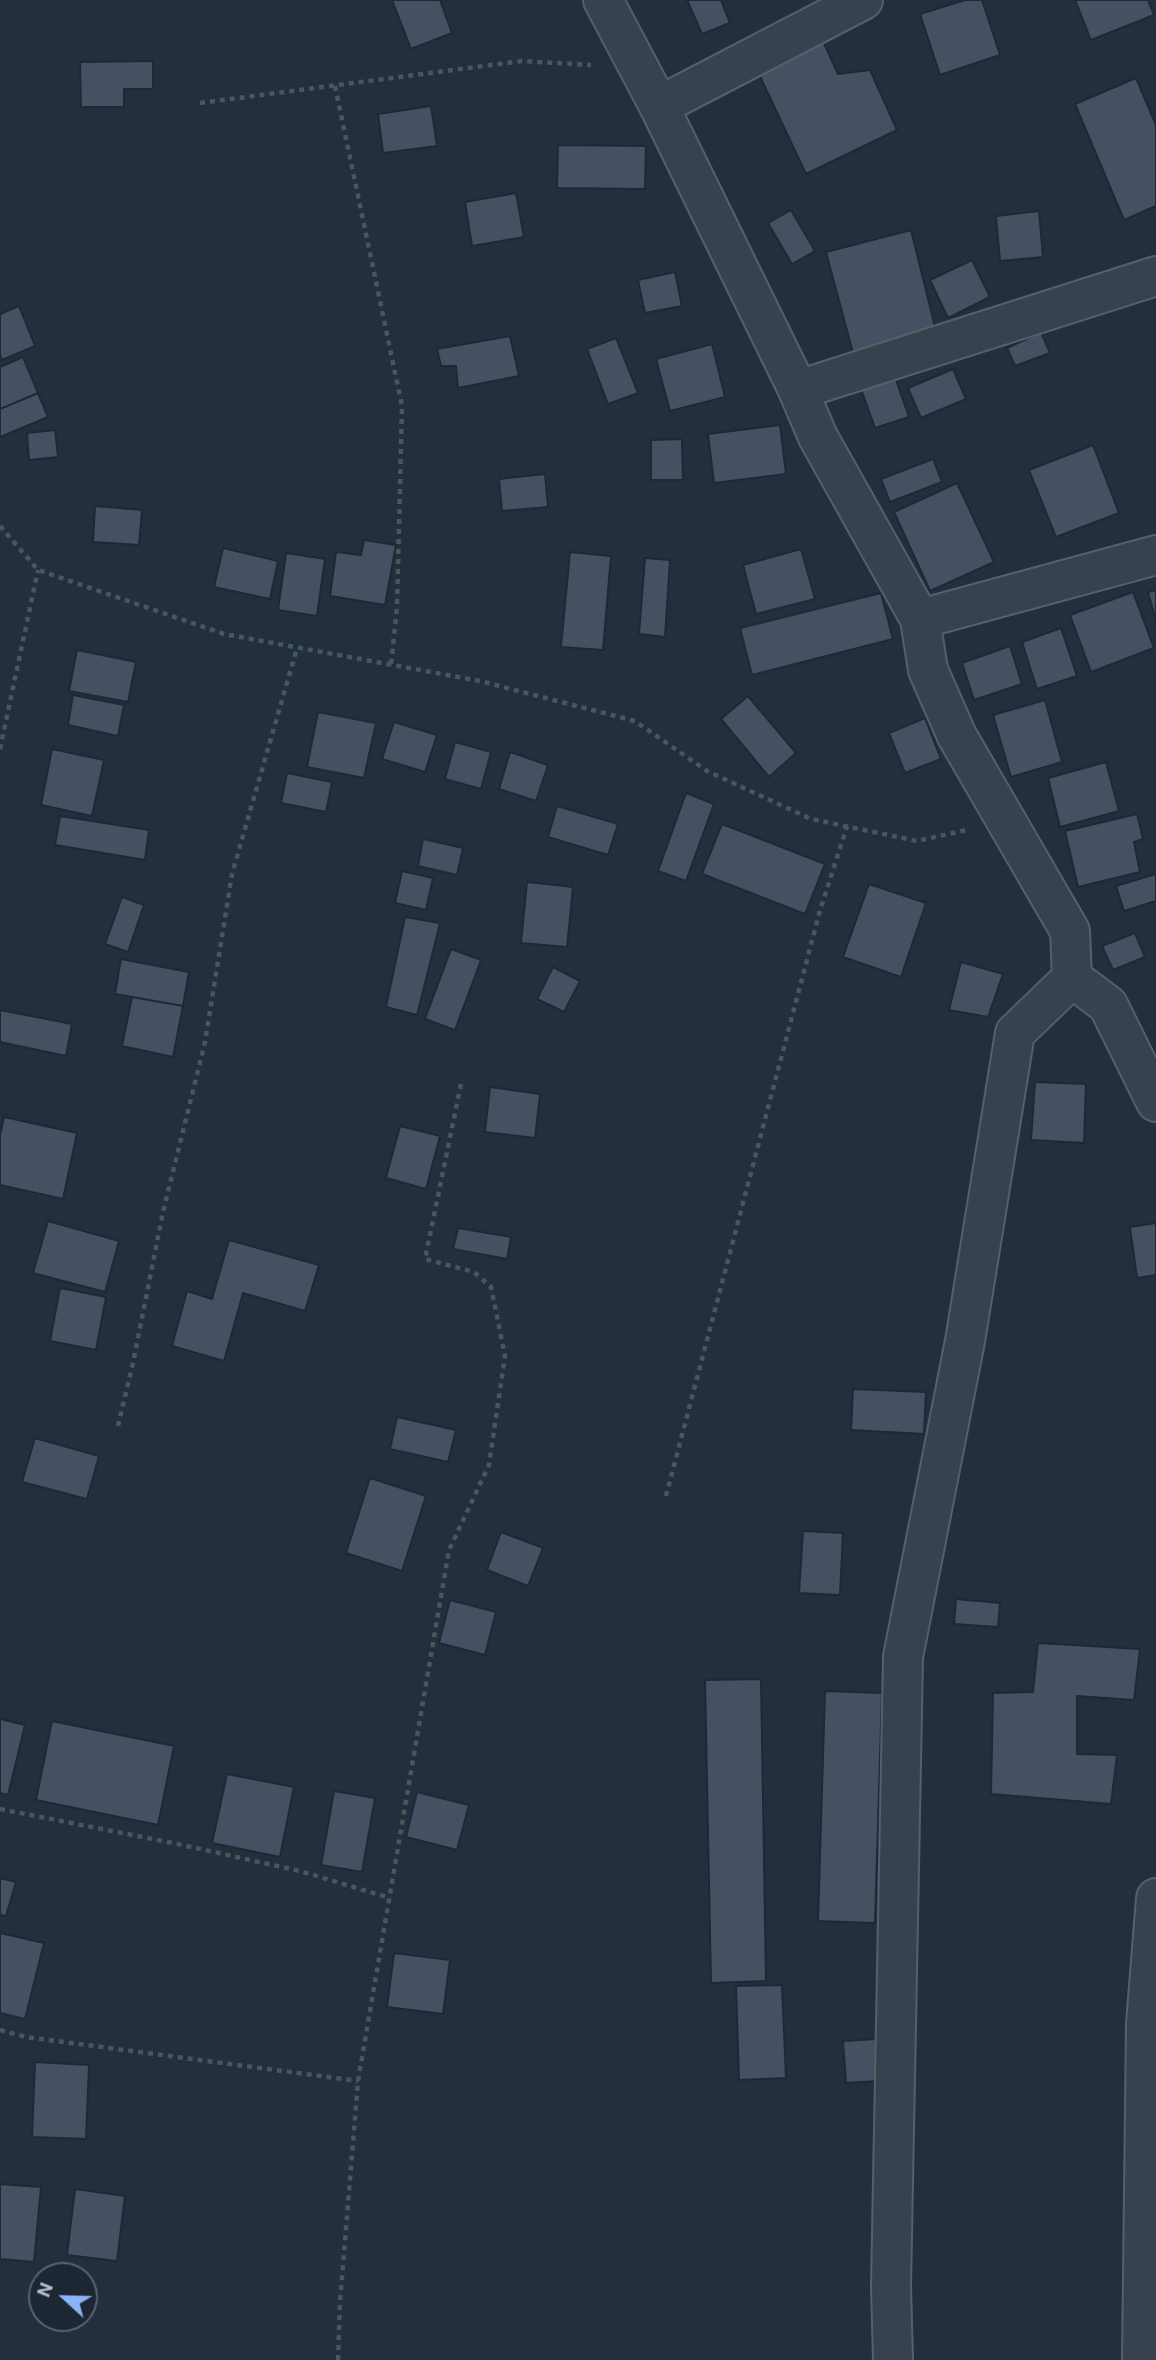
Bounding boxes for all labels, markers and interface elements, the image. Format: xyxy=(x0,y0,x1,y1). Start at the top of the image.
north arrow xyxy=(28,2262,98,2332)
text: N xyxy=(32,2279,58,2300)

